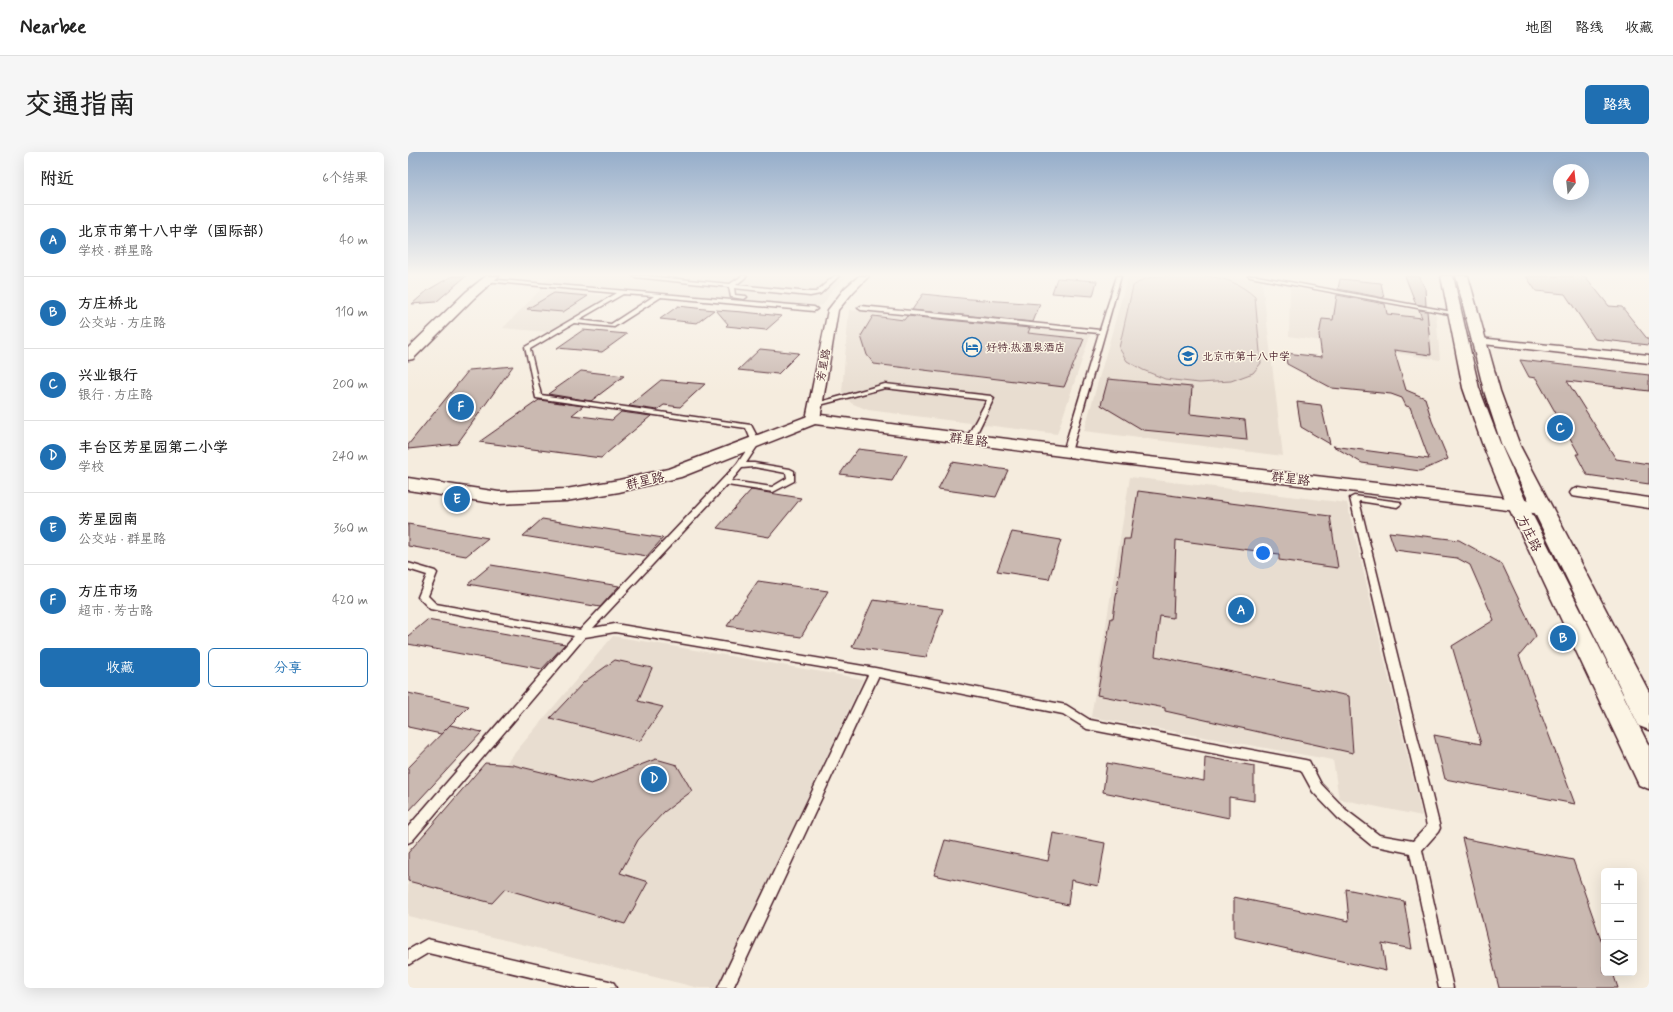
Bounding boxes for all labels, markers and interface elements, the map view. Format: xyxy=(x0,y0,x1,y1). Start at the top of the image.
text: Nearbee xyxy=(20,15,86,40)
text: 地图 xyxy=(1525,19,1553,37)
text: 路线 xyxy=(1575,19,1603,37)
text: 收藏 xyxy=(1625,19,1653,37)
button: 路线 xyxy=(1585,85,1649,124)
text: 交通指南 xyxy=(24,87,136,124)
north arrow xyxy=(1553,164,1589,200)
text: 附近 xyxy=(40,168,74,190)
text: 6个结果 xyxy=(322,170,368,187)
text: 北京市第十八中学（国际部） xyxy=(78,222,273,242)
text: A xyxy=(49,232,57,249)
text: 40 m xyxy=(339,232,368,249)
text: 学校 · 群星路 xyxy=(78,243,153,260)
text: 方庄桥北 xyxy=(78,294,138,314)
text: B xyxy=(49,304,57,321)
text: 110 m xyxy=(335,304,368,321)
text: 公交站 · 方庄路 xyxy=(78,315,166,332)
hotel icon: 好特·热温泉酒店 xyxy=(961,336,983,358)
place label: 好特·热温泉酒店 xyxy=(986,341,1066,355)
school or university icon: 北京市第十八中学 xyxy=(1177,345,1199,367)
street label: 芳星路 xyxy=(814,348,834,383)
place label: 北京市第十八中学 xyxy=(1202,350,1290,364)
text: 兴业银行 xyxy=(78,366,138,386)
text: C xyxy=(48,376,58,393)
text: 200 m xyxy=(333,376,368,393)
text: 银行 · 方庄路 xyxy=(78,387,153,404)
pin: F xyxy=(448,392,474,422)
pin: C xyxy=(1547,413,1573,443)
street label: 群星路 xyxy=(948,430,989,451)
text: 丰台区芳星园第二小学 xyxy=(78,438,228,458)
text: D xyxy=(49,448,57,465)
text: 240 m xyxy=(332,448,368,465)
text: 学校 xyxy=(78,459,104,476)
street label: 群星路 xyxy=(624,469,666,494)
street label: 群星路 xyxy=(1270,469,1311,490)
pin: E xyxy=(444,484,470,514)
text: 芳星园南 xyxy=(78,510,138,530)
street label: 方庄路 xyxy=(1512,512,1545,555)
text: E xyxy=(49,520,57,537)
text: 360 m xyxy=(333,520,368,537)
text: 公交站 · 群星路 xyxy=(78,531,166,548)
your location xyxy=(1253,543,1273,563)
text: 方庄市场 xyxy=(78,582,138,602)
text: F xyxy=(50,592,56,609)
text: 420 m xyxy=(332,592,368,609)
pin: A xyxy=(1228,595,1254,625)
text: 超市 · 芳古路 xyxy=(78,603,153,620)
pin: B xyxy=(1550,623,1576,653)
button: 收藏 xyxy=(40,648,200,687)
button: 分享 xyxy=(208,648,368,687)
pin: D xyxy=(641,764,667,794)
map controls xyxy=(1601,868,1637,976)
button: + xyxy=(1601,868,1637,904)
button: − xyxy=(1601,904,1637,940)
button: layers xyxy=(1601,940,1637,976)

